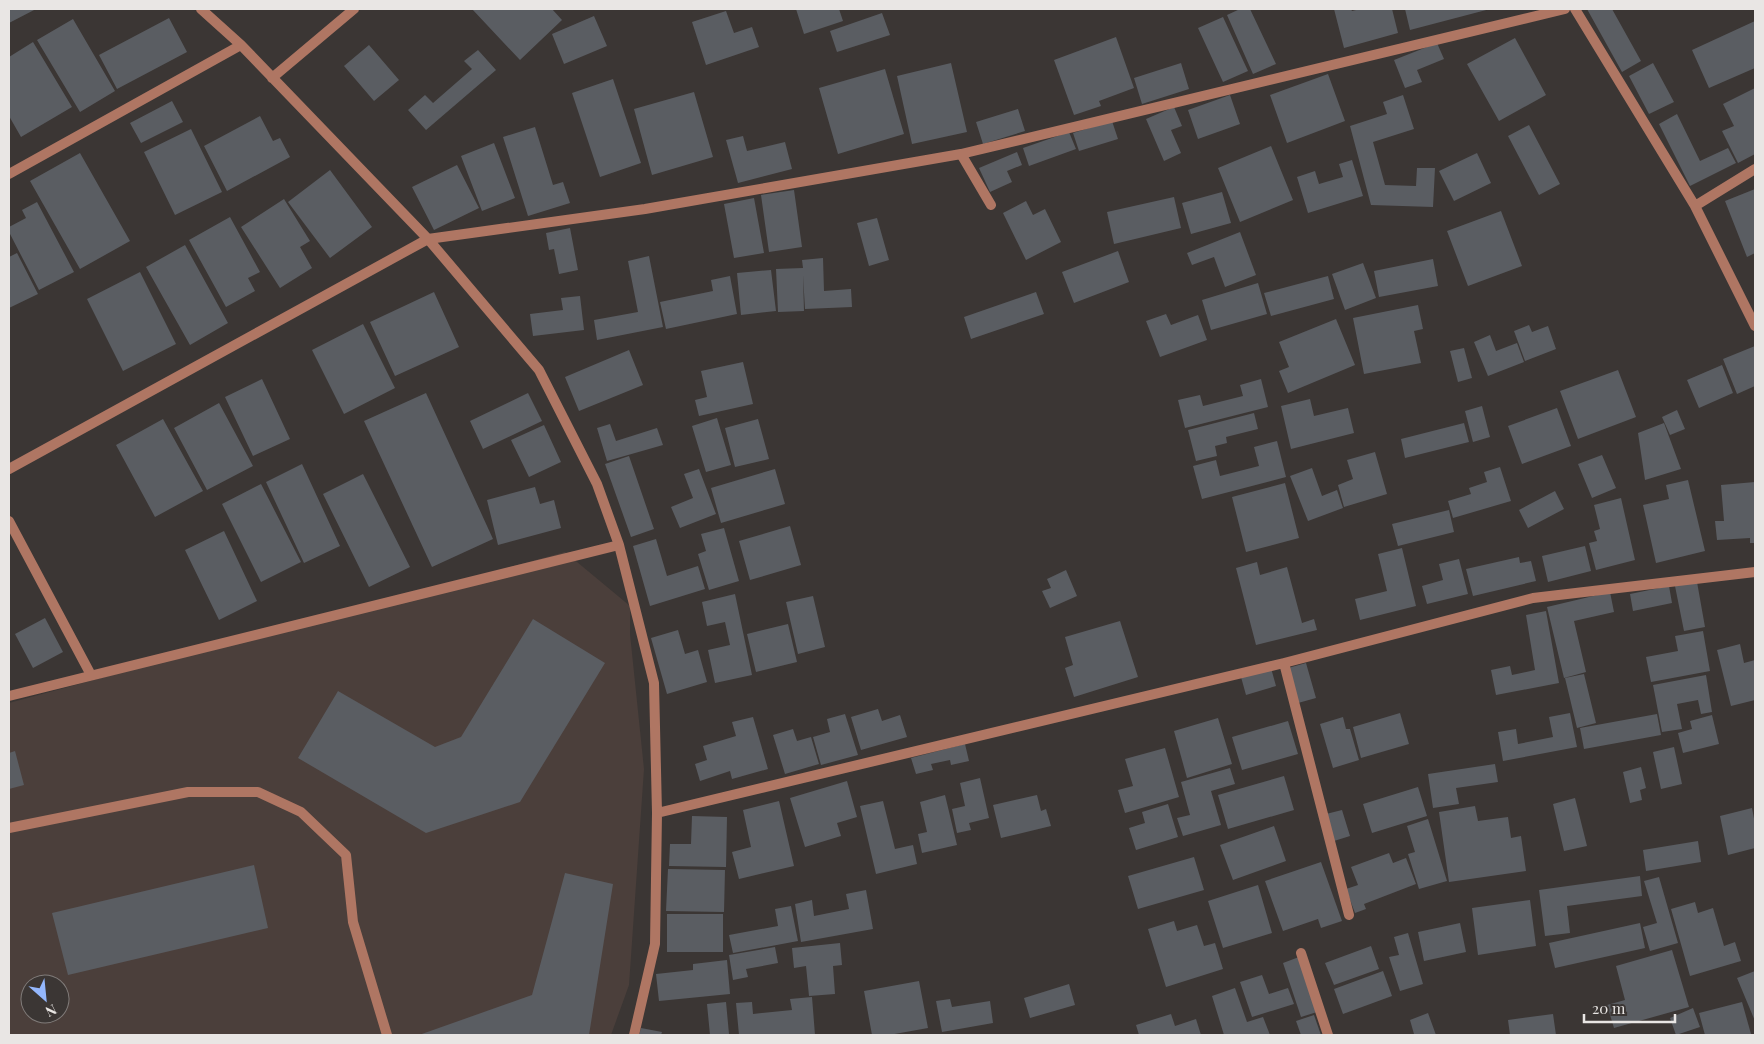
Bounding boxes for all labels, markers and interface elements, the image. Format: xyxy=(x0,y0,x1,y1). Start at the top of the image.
north arrow xyxy=(20,974,70,1024)
scale bar xyxy=(1584,992,1675,1024)
text: 20 m xyxy=(1592,998,1626,1018)
text: N xyxy=(42,1000,60,1022)

